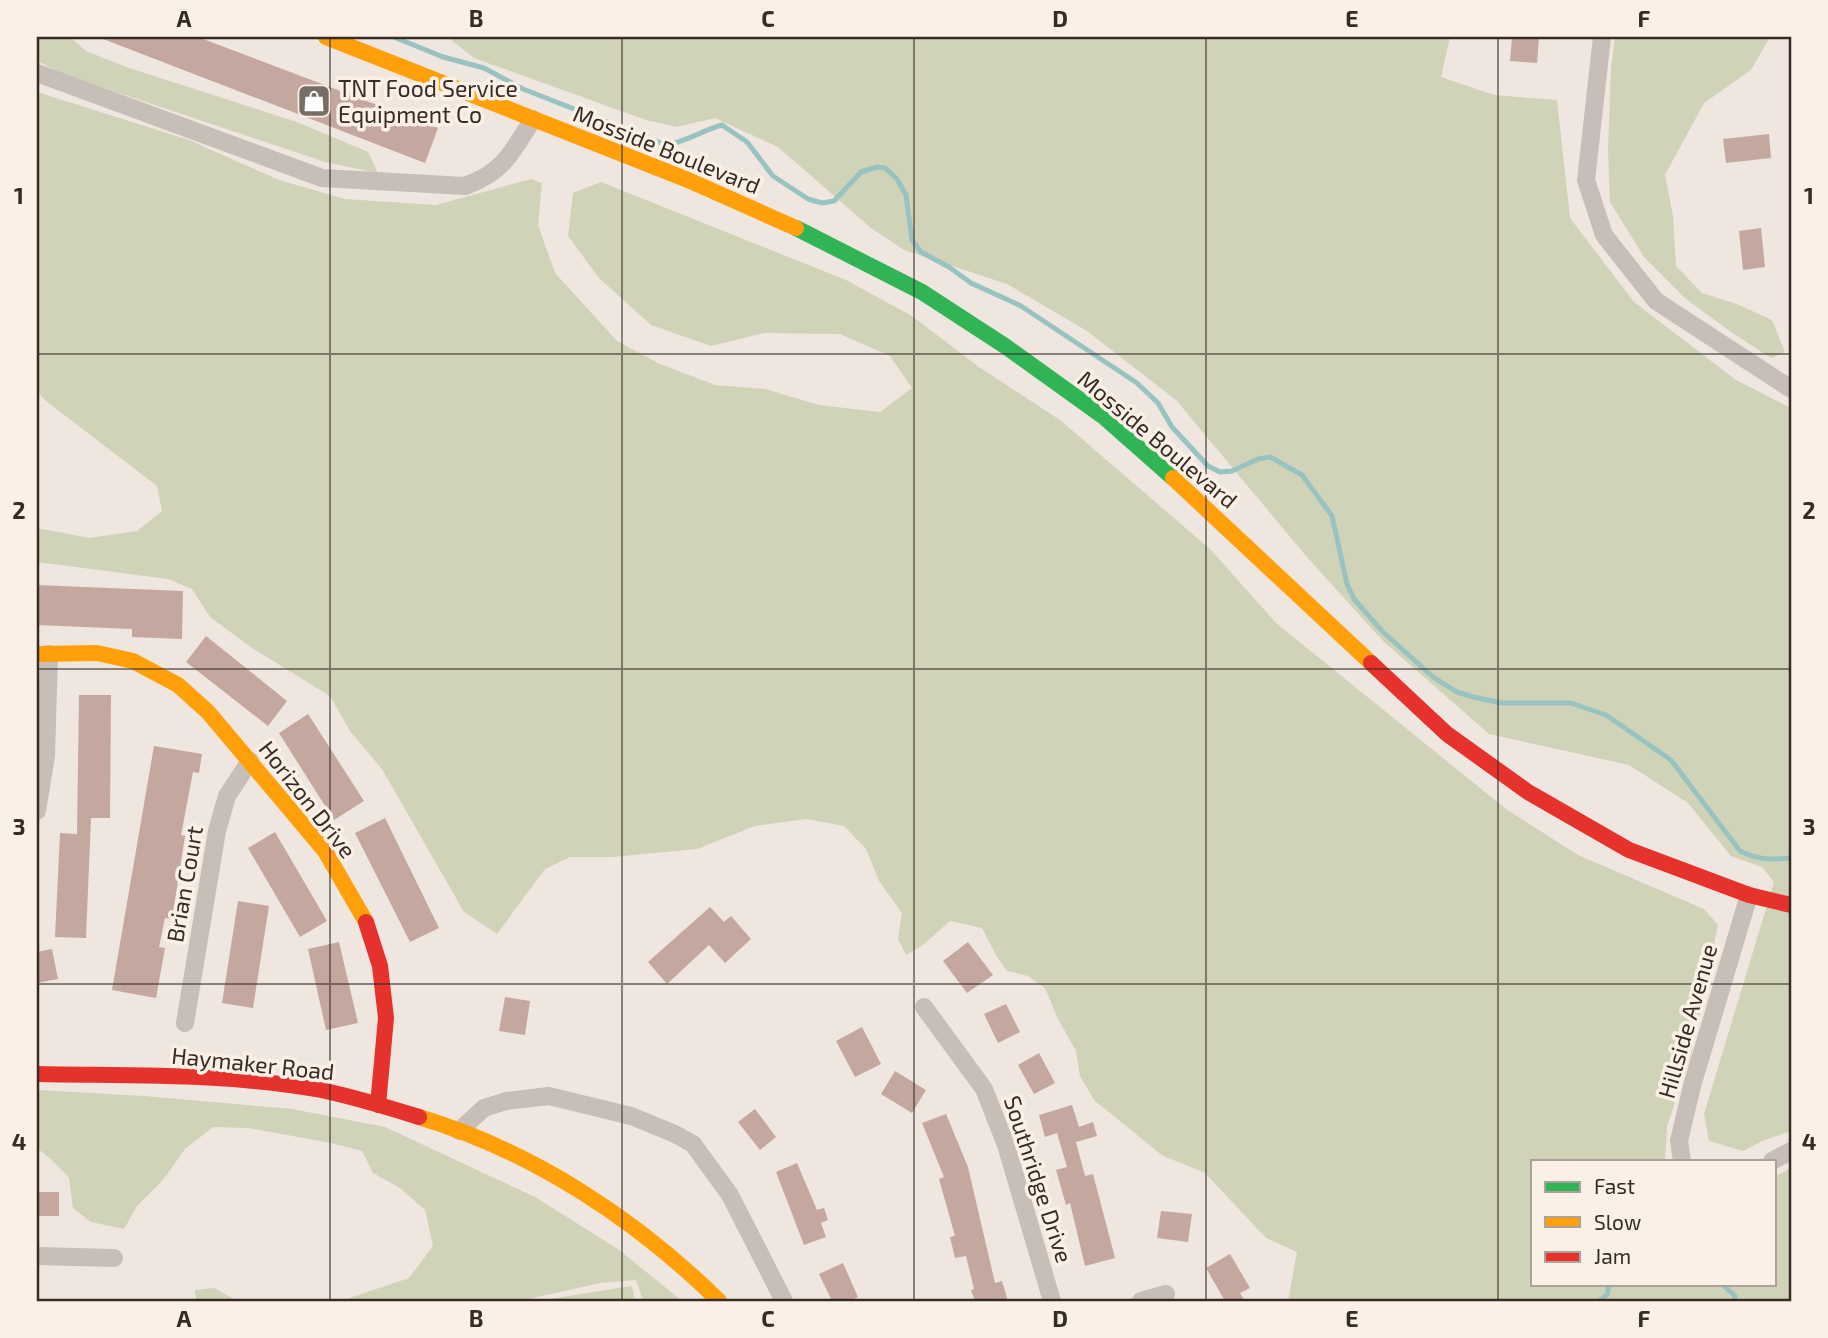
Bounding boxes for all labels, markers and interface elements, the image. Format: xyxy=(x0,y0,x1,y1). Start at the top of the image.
text: A xyxy=(176,4,192,32)
text: B xyxy=(469,4,483,32)
text: C xyxy=(761,4,775,32)
text: D xyxy=(1052,4,1068,32)
text: E xyxy=(1345,4,1359,32)
text: F xyxy=(1638,4,1651,32)
place label: TNT Food Service Equipment Co xyxy=(338,74,518,128)
shop icon: TNT Food Service Equipment Co xyxy=(295,82,333,120)
street label: Mosside Boulevard xyxy=(569,99,765,199)
text: 1 xyxy=(14,181,24,209)
text: 1 xyxy=(1804,181,1814,209)
street label: Mosside Boulevard xyxy=(1073,364,1243,514)
text: 2 xyxy=(12,496,26,524)
text: 2 xyxy=(1802,496,1816,524)
street label: Horizon Drive xyxy=(253,735,363,863)
text: 3 xyxy=(12,812,26,840)
text: 3 xyxy=(1802,812,1816,840)
street label: Brian Court xyxy=(160,823,208,944)
street label: Hillside Avenue xyxy=(1652,941,1722,1101)
street label: Haymaker Road xyxy=(170,1041,336,1085)
street label: Southridge Drive xyxy=(999,1092,1079,1266)
text: 4 xyxy=(12,1127,26,1155)
text: 4 xyxy=(1802,1127,1816,1155)
legend xyxy=(1531,1160,1776,1286)
text: Fast xyxy=(1594,1173,1635,1198)
text: Slow xyxy=(1594,1209,1641,1234)
text: Jam xyxy=(1594,1243,1631,1268)
text: A xyxy=(176,1304,192,1332)
text: B xyxy=(469,1304,483,1332)
text: C xyxy=(761,1304,775,1332)
text: D xyxy=(1052,1304,1068,1332)
text: E xyxy=(1345,1304,1359,1332)
text: F xyxy=(1638,1304,1651,1332)

